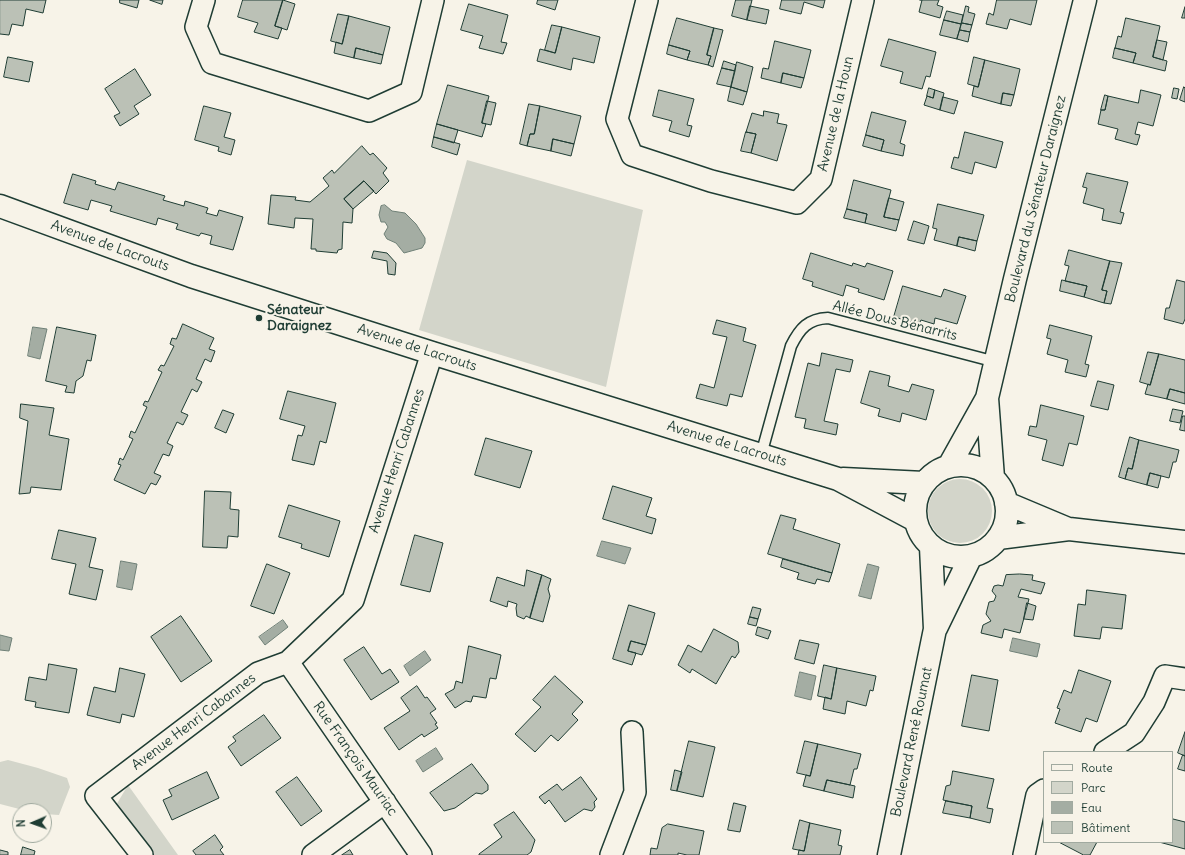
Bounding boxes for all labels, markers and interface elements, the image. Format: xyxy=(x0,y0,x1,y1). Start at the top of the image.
street label: Avenue de la Houn xyxy=(815,55,857,173)
street label: Boulevard du Sénateur Daraignez xyxy=(1002,94,1070,304)
street label: Avenue de Lacrouts xyxy=(49,217,171,275)
street label: Allée Dous Bénarrits xyxy=(831,297,959,345)
place label: Sénateur Daraignez xyxy=(267,302,332,334)
marker: Sénateur Daraignez xyxy=(254,313,264,323)
street label: Avenue de Lacrouts xyxy=(355,321,479,375)
street label: Avenue Henri Cabannes xyxy=(366,387,428,535)
street label: Avenue de Lacrouts xyxy=(665,418,789,470)
street label: Boulevard René Roumat xyxy=(888,666,936,818)
street label: Avenue Henri Cabannes xyxy=(129,670,259,774)
street label: Rue François Mauriac xyxy=(309,699,401,819)
legend xyxy=(1043,751,1173,843)
text: Route xyxy=(1081,760,1113,775)
text: Parc xyxy=(1081,780,1106,795)
text: Eau xyxy=(1081,800,1102,815)
north arrow xyxy=(12,803,52,843)
text: N xyxy=(14,819,28,827)
text: Bâtiment xyxy=(1081,820,1130,835)

